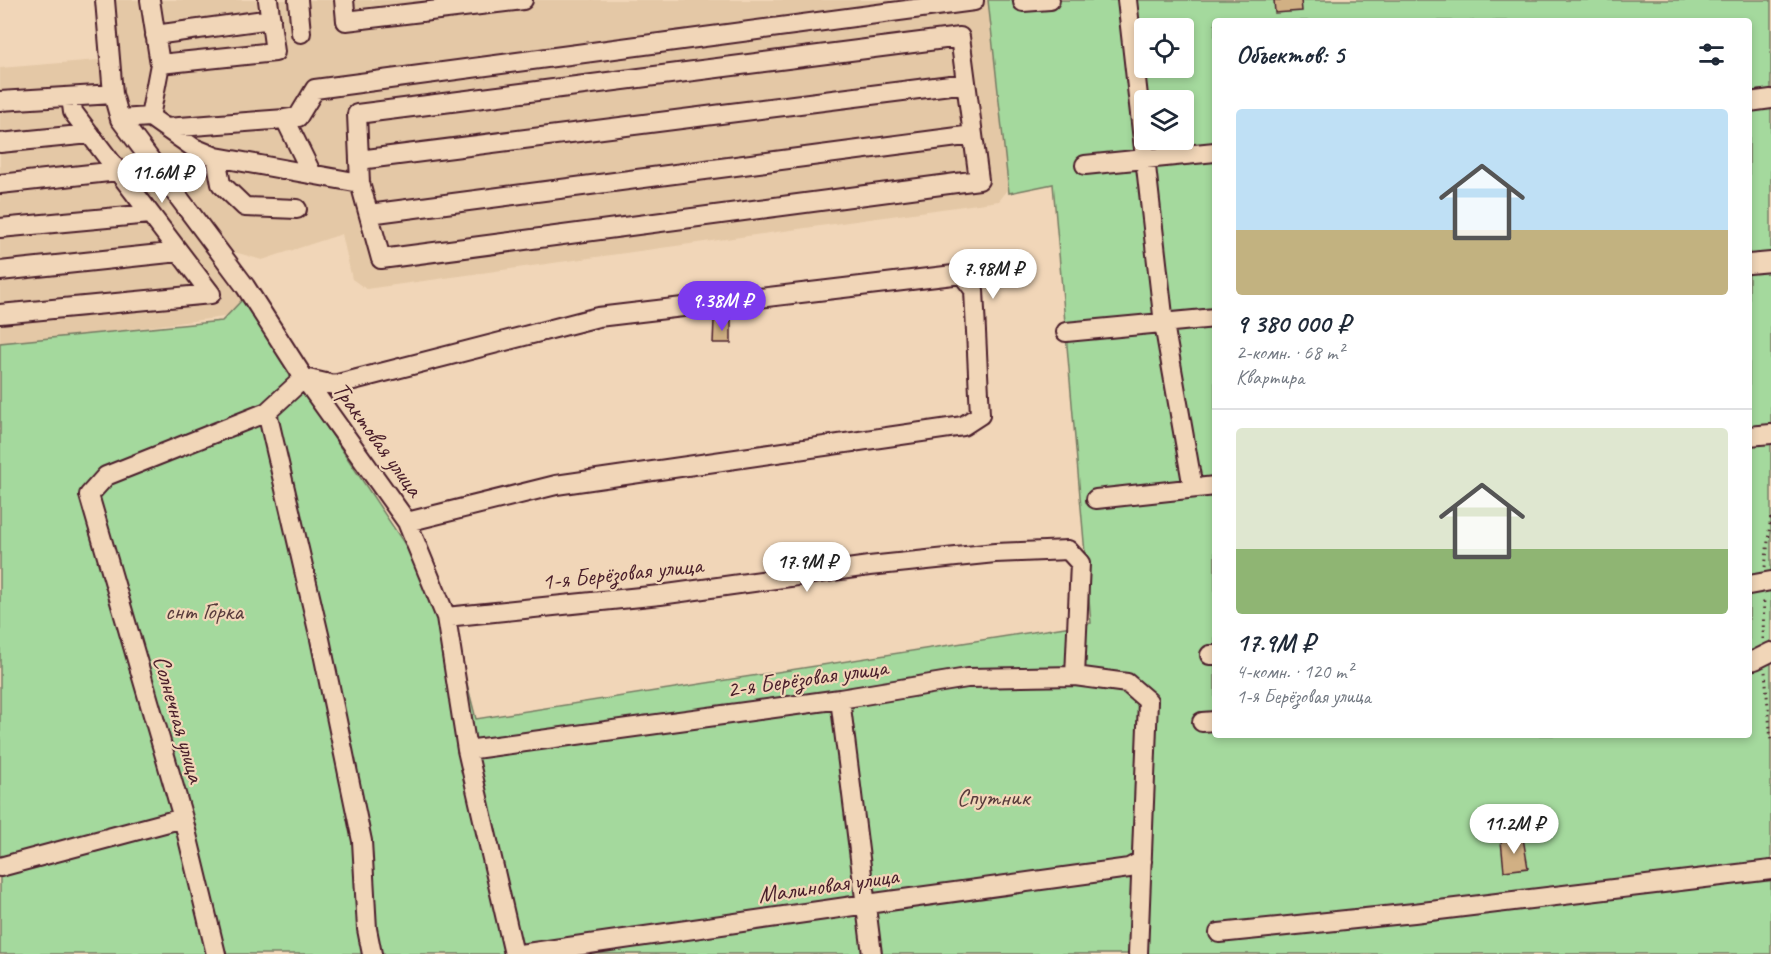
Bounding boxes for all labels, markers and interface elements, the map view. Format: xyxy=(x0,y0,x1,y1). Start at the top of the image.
map controls xyxy=(1134,18,1194,150)
button: locate xyxy=(1134,18,1194,78)
text: Объектов: 5 xyxy=(1236,38,1344,71)
icon: filters xyxy=(1695,38,1728,71)
button: layers xyxy=(1134,90,1194,150)
icon: home xyxy=(1428,148,1536,256)
pin: 11.6M ₽ xyxy=(107,153,217,204)
text: 11.6M ₽ xyxy=(131,160,193,185)
pin: 7.98M ₽ xyxy=(938,249,1048,300)
text: 7.98M ₽ xyxy=(963,256,1023,281)
pin: 9.38M ₽ xyxy=(667,281,777,332)
text: 9.38M ₽ xyxy=(692,288,752,313)
text: 9 380 000 ₽ xyxy=(1236,307,1350,340)
text: 2-комн. · 68 m² xyxy=(1236,340,1344,365)
text: Квартира xyxy=(1236,365,1304,390)
street label: Трактовая улица xyxy=(326,376,431,504)
icon: home xyxy=(1428,467,1536,575)
pin: 17.9M ₽ xyxy=(752,542,862,593)
street label: 1-я Берёзовая улица xyxy=(540,549,706,597)
text: 17.9M ₽ xyxy=(777,549,837,574)
park label: снт Горка xyxy=(165,596,244,626)
text: 17.9M ₽ xyxy=(1236,626,1315,659)
street label: Солнечная улица xyxy=(147,652,212,788)
street label: 2-я Берёзовая улица xyxy=(725,652,891,705)
text: 4-комн. · 120 m² xyxy=(1236,659,1353,684)
text: 1-я Берёзовая улица xyxy=(1236,684,1371,709)
park label: Спутник xyxy=(957,782,1031,812)
pin: 11.2M ₽ xyxy=(1459,804,1569,855)
text: 11.2M ₽ xyxy=(1484,811,1544,836)
street label: Малиновая улица xyxy=(756,860,901,910)

